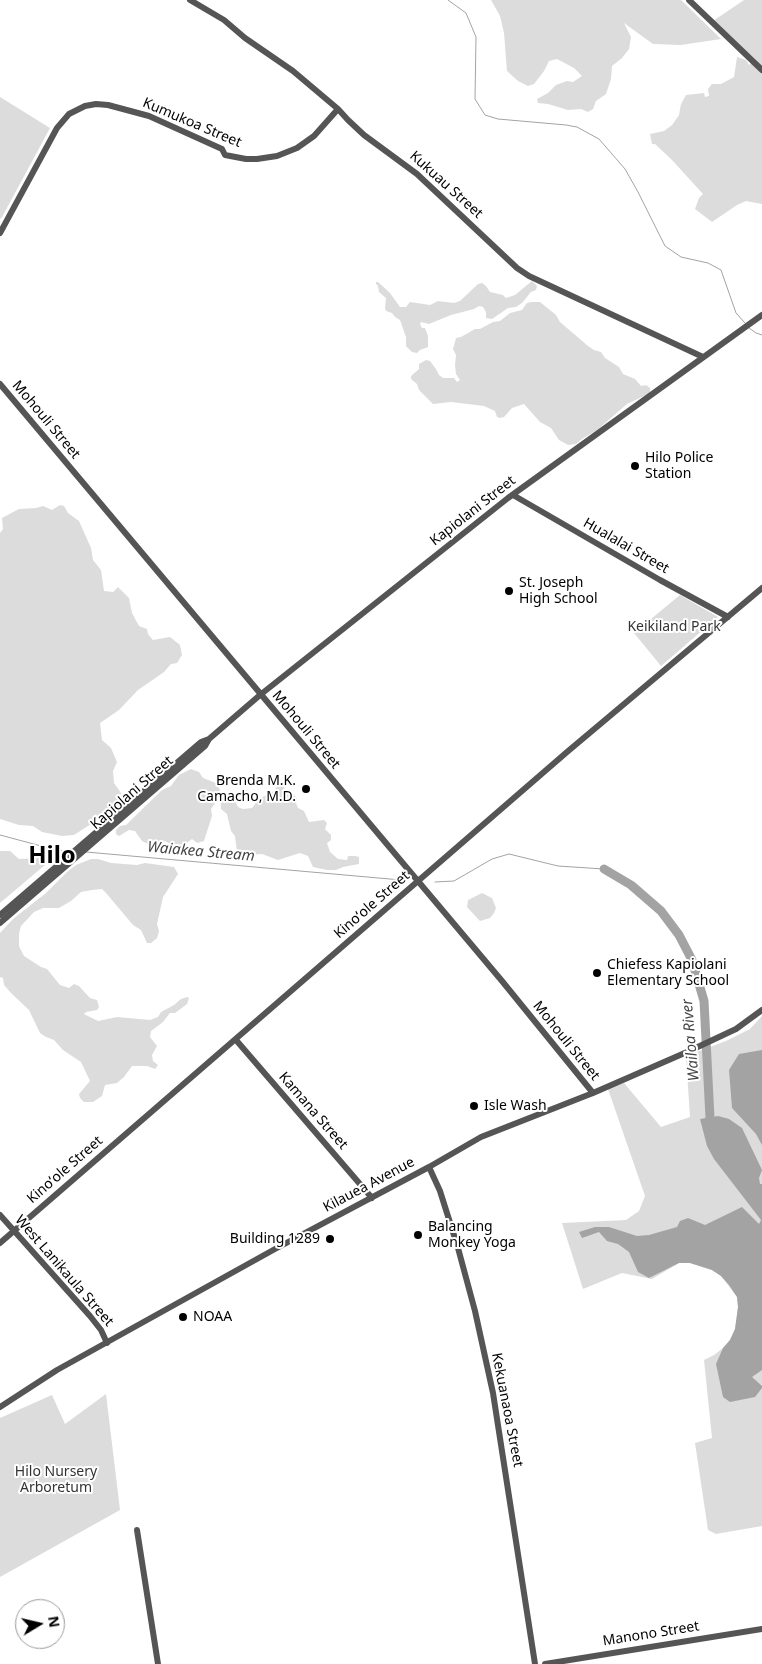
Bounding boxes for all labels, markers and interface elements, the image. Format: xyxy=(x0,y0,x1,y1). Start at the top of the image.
street label: Kumukoa Street xyxy=(140,95,244,151)
street label: Kukuau Street xyxy=(406,148,486,222)
street label: Mohouli Street xyxy=(8,377,84,463)
place label: Hilo Police Station xyxy=(645,450,713,482)
marker: Hilo Police Station xyxy=(629,460,641,472)
street label: Kapiolani Street xyxy=(427,472,519,550)
street label: Hualalai Street xyxy=(580,515,672,577)
place label: St. Joseph High School xyxy=(519,575,597,608)
marker: St. Joseph High School xyxy=(503,585,515,597)
park label: Keikiland Park xyxy=(627,619,721,635)
street label: Mohouli Street xyxy=(268,687,344,773)
street label: Kapiolani Street xyxy=(87,753,177,833)
place label: Brenda M.K. Camacho, M.D. xyxy=(197,773,296,806)
marker: Brenda M.K. Camacho, M.D. xyxy=(300,783,312,795)
water label: Waiakea Stream xyxy=(147,838,255,866)
district label: Hilo xyxy=(28,842,76,870)
street label: Kinoʻole Street xyxy=(331,868,413,942)
place label: Chiefess Kapiolani Elementary School xyxy=(607,957,729,990)
marker: Chiefess Kapiolani Elementary School xyxy=(591,967,603,979)
street label: Mohouli Street xyxy=(529,998,603,1084)
water label: Wailoa River xyxy=(678,998,704,1082)
street label: Kamana Street xyxy=(275,1069,351,1153)
place label: Isle Wash xyxy=(484,1098,547,1114)
marker: Isle Wash xyxy=(468,1100,480,1112)
street label: Kinoʻole Street xyxy=(24,1133,106,1207)
street label: Kilauea Avenue xyxy=(320,1154,418,1216)
street label: West Lanikaula Street xyxy=(11,1212,117,1330)
place label: Balancing Monkey Yoga xyxy=(428,1219,516,1252)
marker: Balancing Monkey Yoga xyxy=(412,1229,424,1241)
place label: Building 1289 xyxy=(230,1231,320,1247)
marker: Building 1289 xyxy=(324,1233,336,1245)
place label: NOAA xyxy=(193,1309,232,1325)
marker: NOAA xyxy=(177,1311,189,1323)
street label: Kekuanaoa Street xyxy=(488,1351,526,1469)
park label: Hilo Nursery Arboretum xyxy=(15,1464,97,1496)
north arrow xyxy=(15,1599,65,1649)
text: N xyxy=(44,1615,65,1629)
street label: Manono Street xyxy=(602,1618,700,1650)

